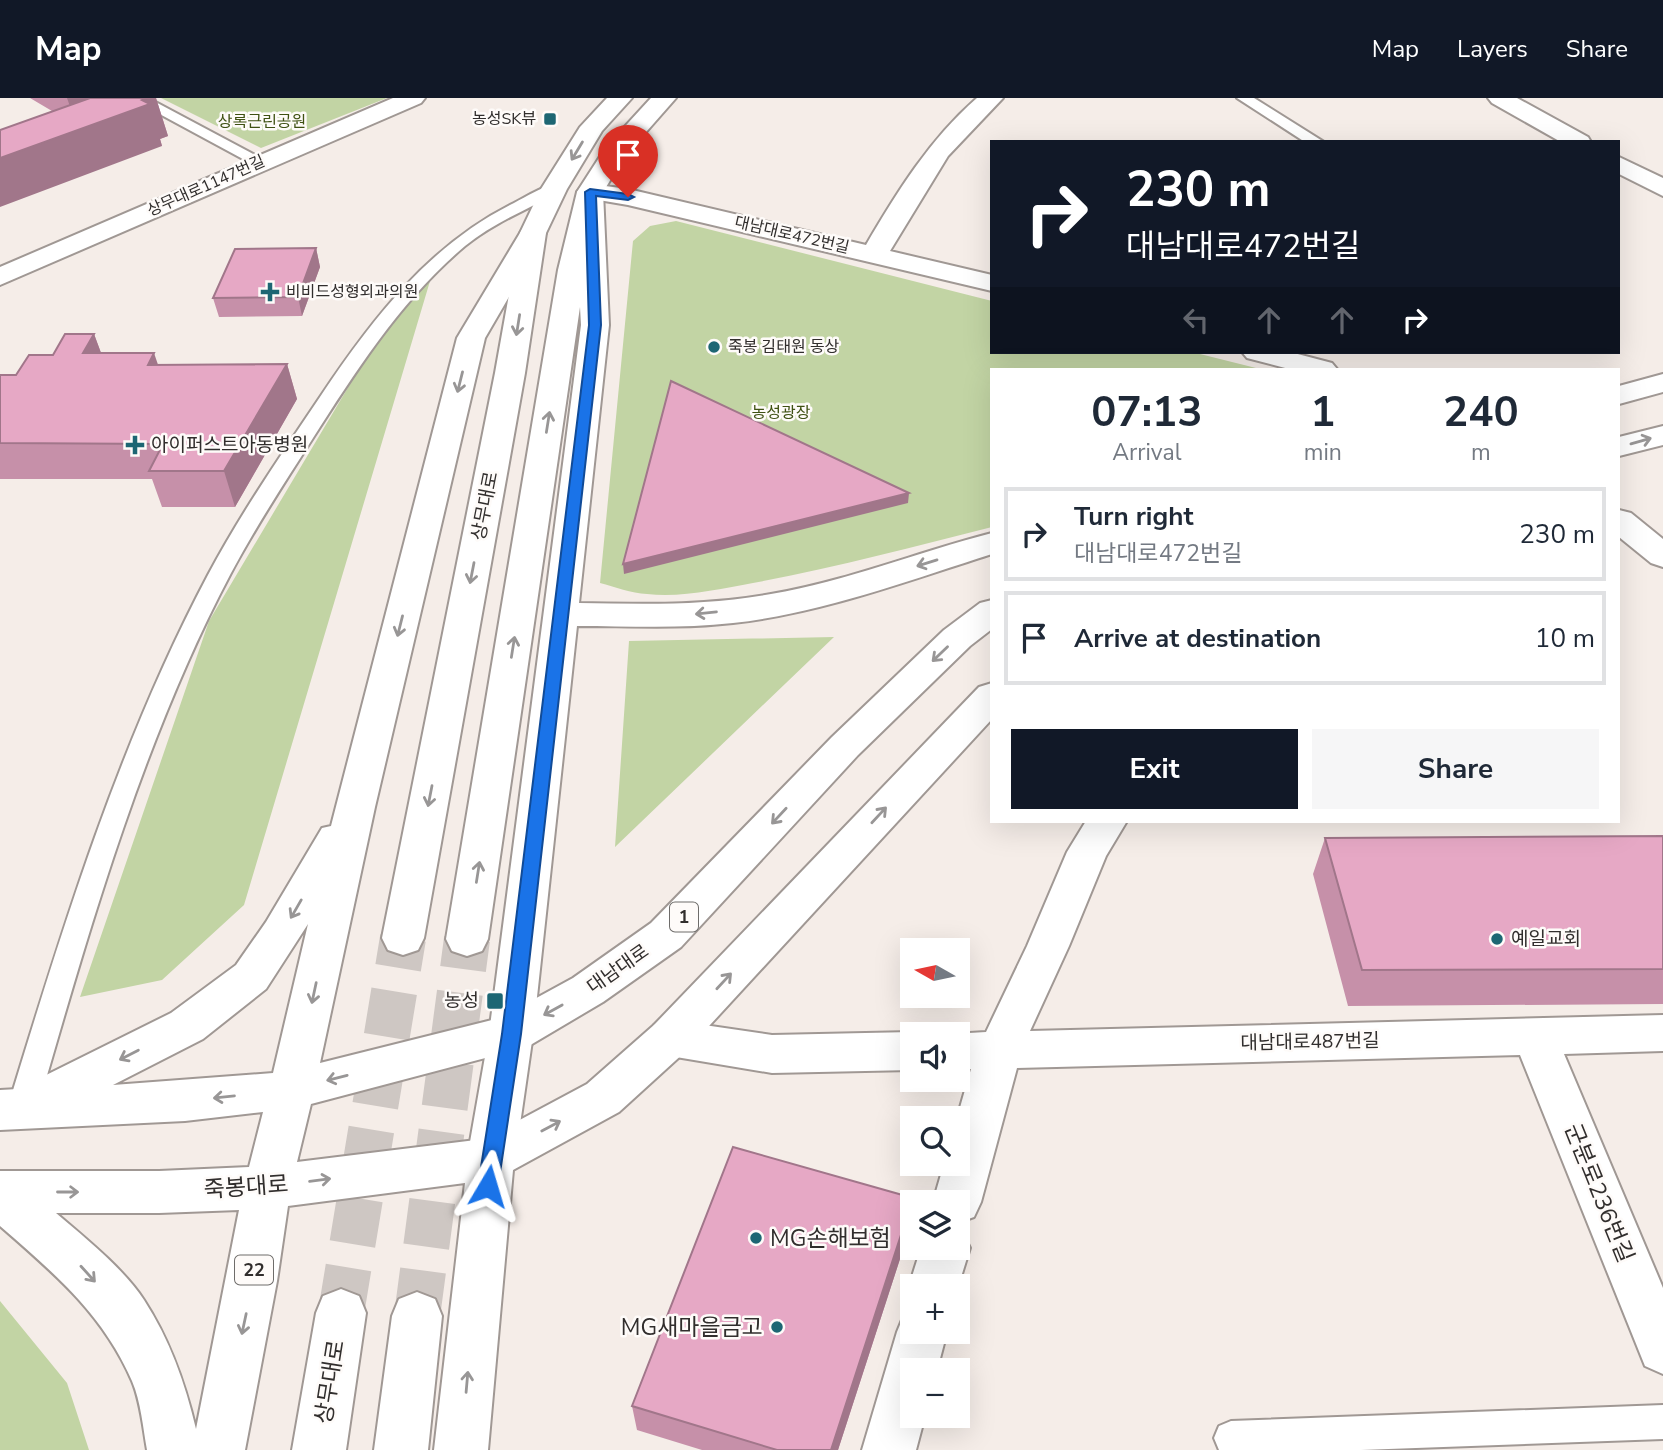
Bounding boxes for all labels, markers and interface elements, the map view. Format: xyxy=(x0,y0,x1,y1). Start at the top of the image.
text: Map xyxy=(35,27,102,72)
text: Map xyxy=(1372,33,1419,65)
text: Layers xyxy=(1457,33,1528,65)
text: Share xyxy=(1566,33,1628,65)
place label: 농성SK뷰 xyxy=(472,108,536,130)
park label: 상록근린공원 xyxy=(218,111,306,133)
marker: 농성SK뷰 xyxy=(542,111,558,127)
pin xyxy=(598,125,658,197)
icon: arrive xyxy=(609,136,647,174)
one-way arrow xyxy=(570,140,584,160)
street label: 상무대로1147번길 xyxy=(144,150,268,222)
text: 230 m xyxy=(1126,156,1270,223)
icon: right xyxy=(1011,168,1102,259)
street label: 대남대로472번길 xyxy=(732,211,852,259)
text: 대남대로472번길 xyxy=(1126,225,1360,268)
place label: 비비드성형외과의원 xyxy=(286,281,418,303)
marker: 비비드성형외과의원 xyxy=(260,282,280,302)
icon: left xyxy=(1177,301,1215,339)
icon: ahead xyxy=(1250,301,1288,339)
icon: ahead xyxy=(1323,301,1361,339)
icon: right xyxy=(1396,301,1434,339)
one-way arrow xyxy=(511,313,524,336)
place label: 죽봉 김태원 동상 xyxy=(728,336,840,358)
marker: 죽봉 김태원 동상 xyxy=(706,339,722,355)
one-way arrow xyxy=(453,370,466,392)
text: 07:13 xyxy=(1091,384,1202,441)
text: 1 xyxy=(1310,384,1335,441)
text: 240 xyxy=(1443,384,1519,441)
park label: 농성광장 xyxy=(752,402,811,424)
one-way arrow xyxy=(542,411,555,434)
place label: 아이퍼스트아동병원 xyxy=(151,432,308,458)
one-way arrow xyxy=(1630,434,1652,447)
marker: 아이퍼스트아동병원 xyxy=(125,435,145,455)
text: Arrival xyxy=(1112,437,1181,468)
text: min xyxy=(1304,437,1342,468)
text: m xyxy=(1471,437,1491,468)
street label: 상무대로 xyxy=(466,469,504,543)
text: Turn right xyxy=(1074,499,1193,534)
icon: right xyxy=(1015,515,1053,553)
text: 230 m xyxy=(1519,517,1595,552)
text: 대남대로472번길 xyxy=(1074,538,1242,569)
one-way arrow xyxy=(916,557,938,570)
one-way arrow xyxy=(465,561,478,584)
one-way arrow xyxy=(695,607,717,620)
one-way arrow xyxy=(393,614,406,637)
icon: arrive xyxy=(1015,619,1053,657)
text: Arrive at destination xyxy=(1074,621,1321,656)
text: 10 m xyxy=(1535,621,1595,656)
one-way arrow xyxy=(507,636,520,659)
one-way arrow xyxy=(932,646,949,663)
button: Exit xyxy=(1011,729,1298,809)
button: Share xyxy=(1312,729,1599,809)
one-way arrow xyxy=(423,784,436,807)
one-way arrow xyxy=(771,807,788,824)
one-way arrow xyxy=(871,807,888,824)
one-way arrow xyxy=(472,861,485,884)
one-way arrow xyxy=(289,898,303,918)
road number: 1 xyxy=(670,902,698,932)
place label: 예일교회 xyxy=(1511,926,1581,952)
marker: 예일교회 xyxy=(1489,931,1505,947)
street label: 대남대로 xyxy=(582,938,654,1000)
north arrow xyxy=(900,938,970,1008)
map controls xyxy=(900,938,970,1428)
one-way arrow xyxy=(715,973,732,990)
one-way arrow xyxy=(306,981,320,1004)
place label: 농성 xyxy=(444,988,479,1014)
marker: 농성 xyxy=(485,991,505,1011)
one-way arrow xyxy=(543,1003,563,1017)
button: sound xyxy=(900,1022,970,1092)
street label: 대남대로487번길 xyxy=(1240,1028,1380,1056)
one-way arrow xyxy=(119,1049,140,1063)
one-way arrow xyxy=(326,1072,349,1085)
one-way arrow xyxy=(214,1091,236,1104)
button: search xyxy=(900,1106,970,1176)
one-way arrow xyxy=(540,1119,561,1132)
street label: 군분로236번길 xyxy=(1557,1119,1641,1267)
position arrow xyxy=(451,1149,525,1223)
street label: 죽봉대로 xyxy=(203,1169,289,1205)
one-way arrow xyxy=(308,1174,331,1187)
one-way arrow xyxy=(56,1185,79,1199)
button: layers xyxy=(900,1190,970,1260)
place label: MG손해보험 xyxy=(770,1223,891,1254)
marker: MG손해보험 xyxy=(748,1230,764,1246)
road number: 22 xyxy=(235,1255,273,1284)
one-way arrow xyxy=(79,1264,95,1282)
button: + xyxy=(900,1274,970,1344)
one-way arrow xyxy=(236,1312,250,1335)
place label: MG새마을금고 xyxy=(621,1312,763,1343)
marker: MG새마을금고 xyxy=(769,1319,785,1335)
street label: 상무대로 xyxy=(308,1338,352,1426)
button: − xyxy=(900,1358,970,1428)
one-way arrow xyxy=(461,1371,474,1394)

